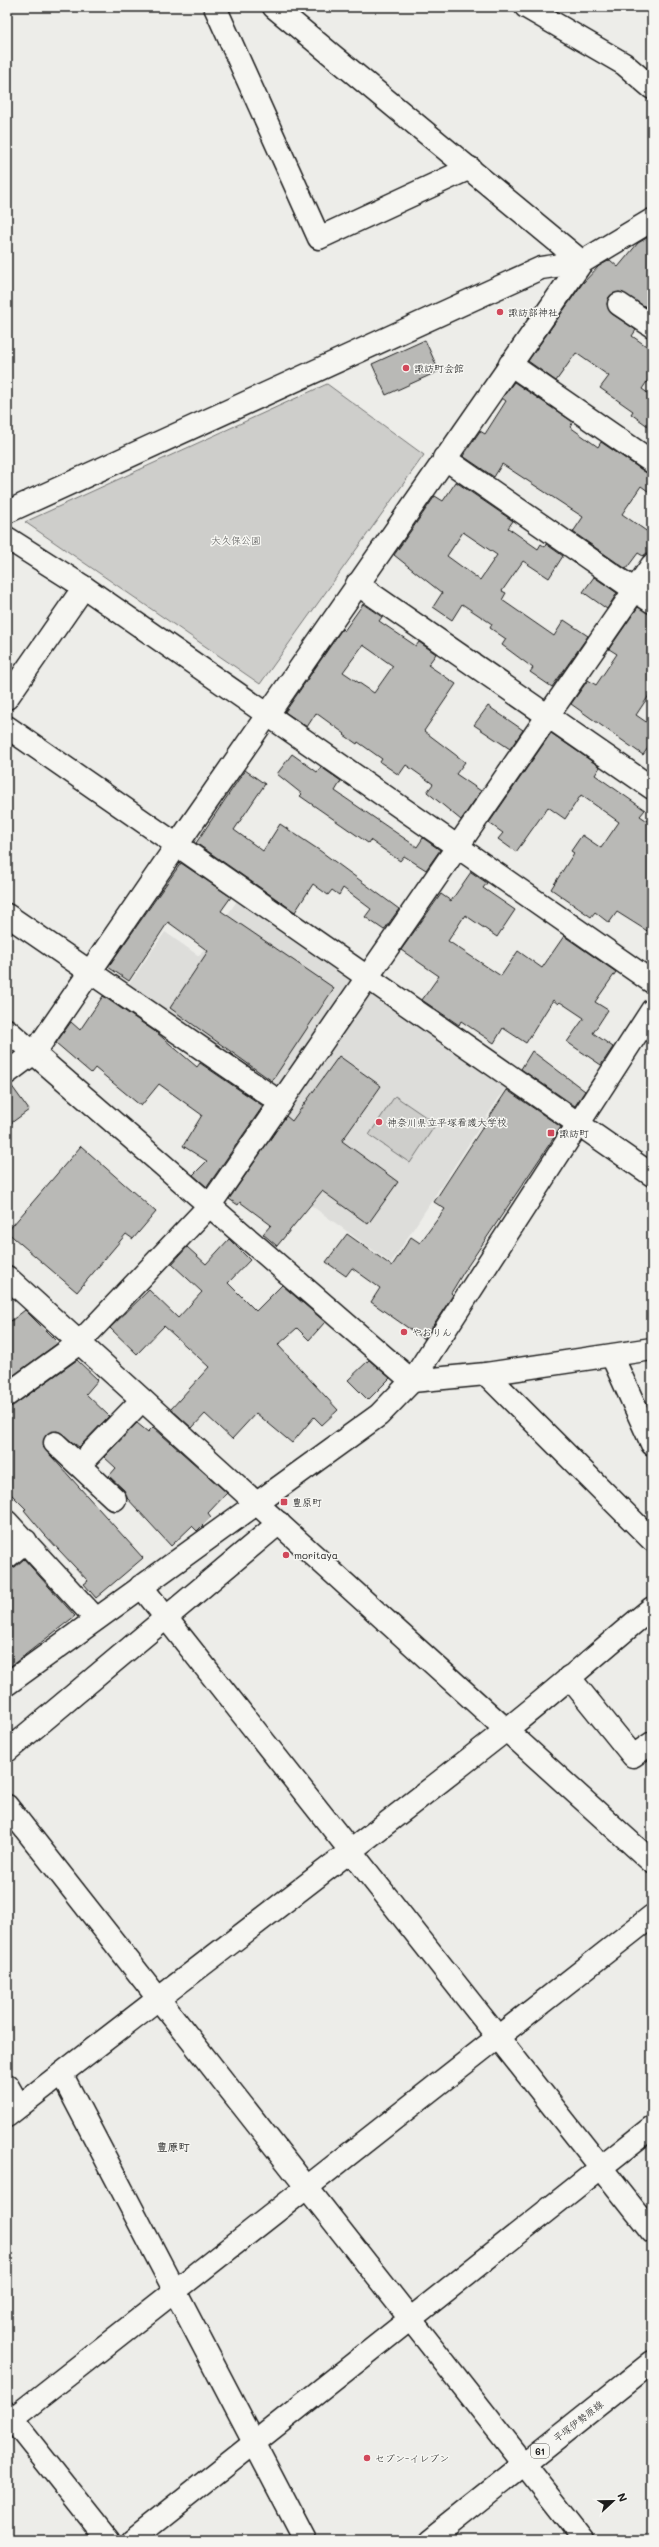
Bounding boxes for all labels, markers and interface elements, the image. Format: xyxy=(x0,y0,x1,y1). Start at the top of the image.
place label: 諏訪部神社 xyxy=(508,305,558,319)
marker: 諏訪部神社 xyxy=(495,307,505,317)
place label: 諏訪町会館 xyxy=(414,361,464,375)
marker: 諏訪町会館 xyxy=(401,363,411,373)
park label: 大久保公園 xyxy=(211,533,261,547)
place label: 神奈川県立平塚看護大学校 xyxy=(387,1115,507,1129)
marker: 神奈川県立平塚看護大学校 xyxy=(374,1117,384,1127)
place label: 諏訪町 xyxy=(559,1126,589,1140)
marker: 諏訪町 xyxy=(546,1128,556,1138)
place label: やおりん xyxy=(412,1325,452,1339)
marker: やおりん xyxy=(399,1327,409,1337)
place label: 豊原町 xyxy=(292,1495,322,1509)
marker: 豊原町 xyxy=(279,1497,289,1507)
place label: moritaya xyxy=(294,1548,338,1562)
marker: moritaya xyxy=(281,1550,291,1560)
district label: 豊原町 xyxy=(157,2139,190,2154)
street label: 平塚伊勢原線 xyxy=(550,2397,606,2445)
road number: 61 xyxy=(531,2444,549,2458)
place label: セブン-イレブン xyxy=(375,2451,449,2465)
marker: セブン-イレブン xyxy=(362,2453,372,2463)
north arrow xyxy=(593,2481,633,2521)
text: N xyxy=(614,2490,631,2504)

